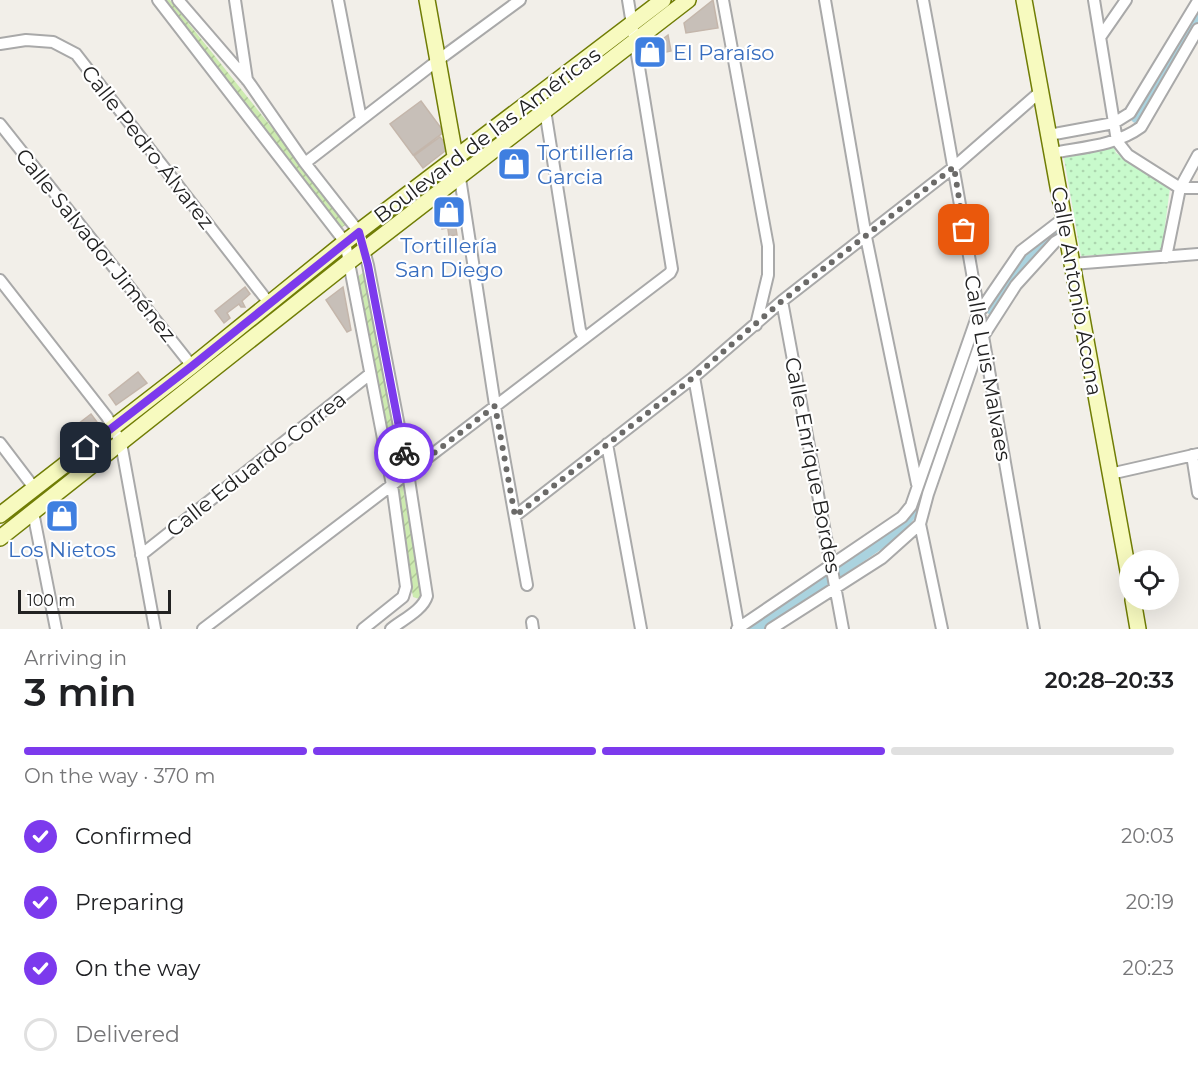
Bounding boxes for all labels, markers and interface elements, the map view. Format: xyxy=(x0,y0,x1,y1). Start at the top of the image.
shop icon: El Paraíso xyxy=(632,34,668,70)
place label: El Paraíso xyxy=(673,40,774,65)
street label: Boulevard de las Américas xyxy=(369,42,605,228)
street label: Calle Pedro Álvarez xyxy=(76,60,220,234)
place label: Tortillería Garcia xyxy=(537,140,634,189)
street label: Calle Salvador Jiménez xyxy=(10,144,182,346)
shop icon: Tortillería Garcia xyxy=(496,146,532,182)
street label: Calle Antonio Acona xyxy=(1046,184,1108,398)
shop icon: Tortillería San Diego xyxy=(431,194,467,230)
pin xyxy=(938,204,989,255)
icon: bag xyxy=(947,213,980,246)
place label: Tortillería San Diego xyxy=(395,233,503,282)
street label: Calle Luis Malvaes xyxy=(959,273,1017,463)
street label: Calle Enrique Bordes xyxy=(780,355,846,575)
street label: Calle Eduardo Correa xyxy=(161,386,351,542)
pin xyxy=(60,422,111,473)
courier xyxy=(374,423,434,483)
icon: home xyxy=(69,431,102,464)
icon: bike xyxy=(388,437,421,470)
shop icon: Los Nietos xyxy=(44,498,80,534)
place label: Los Nietos xyxy=(8,537,116,562)
map controls xyxy=(1119,550,1179,610)
button: locate xyxy=(1119,550,1179,610)
scale bar xyxy=(18,587,171,614)
text: 100 m xyxy=(27,591,75,610)
text: Arriving in xyxy=(24,646,127,670)
text: 20:28–20:33 xyxy=(1045,667,1174,694)
text: 3 min xyxy=(24,668,137,716)
text: On the way · 370 m xyxy=(24,764,216,788)
icon: check xyxy=(24,820,57,853)
text: Confirmed xyxy=(75,823,192,850)
text: 20:03 xyxy=(1121,824,1174,848)
icon: check xyxy=(24,886,57,919)
text: Preparing xyxy=(75,889,184,916)
text: 20:19 xyxy=(1126,890,1174,914)
icon: check xyxy=(24,952,57,985)
text: On the way xyxy=(75,955,200,982)
text: 20:23 xyxy=(1123,956,1174,980)
text: Delivered xyxy=(75,1021,180,1048)

